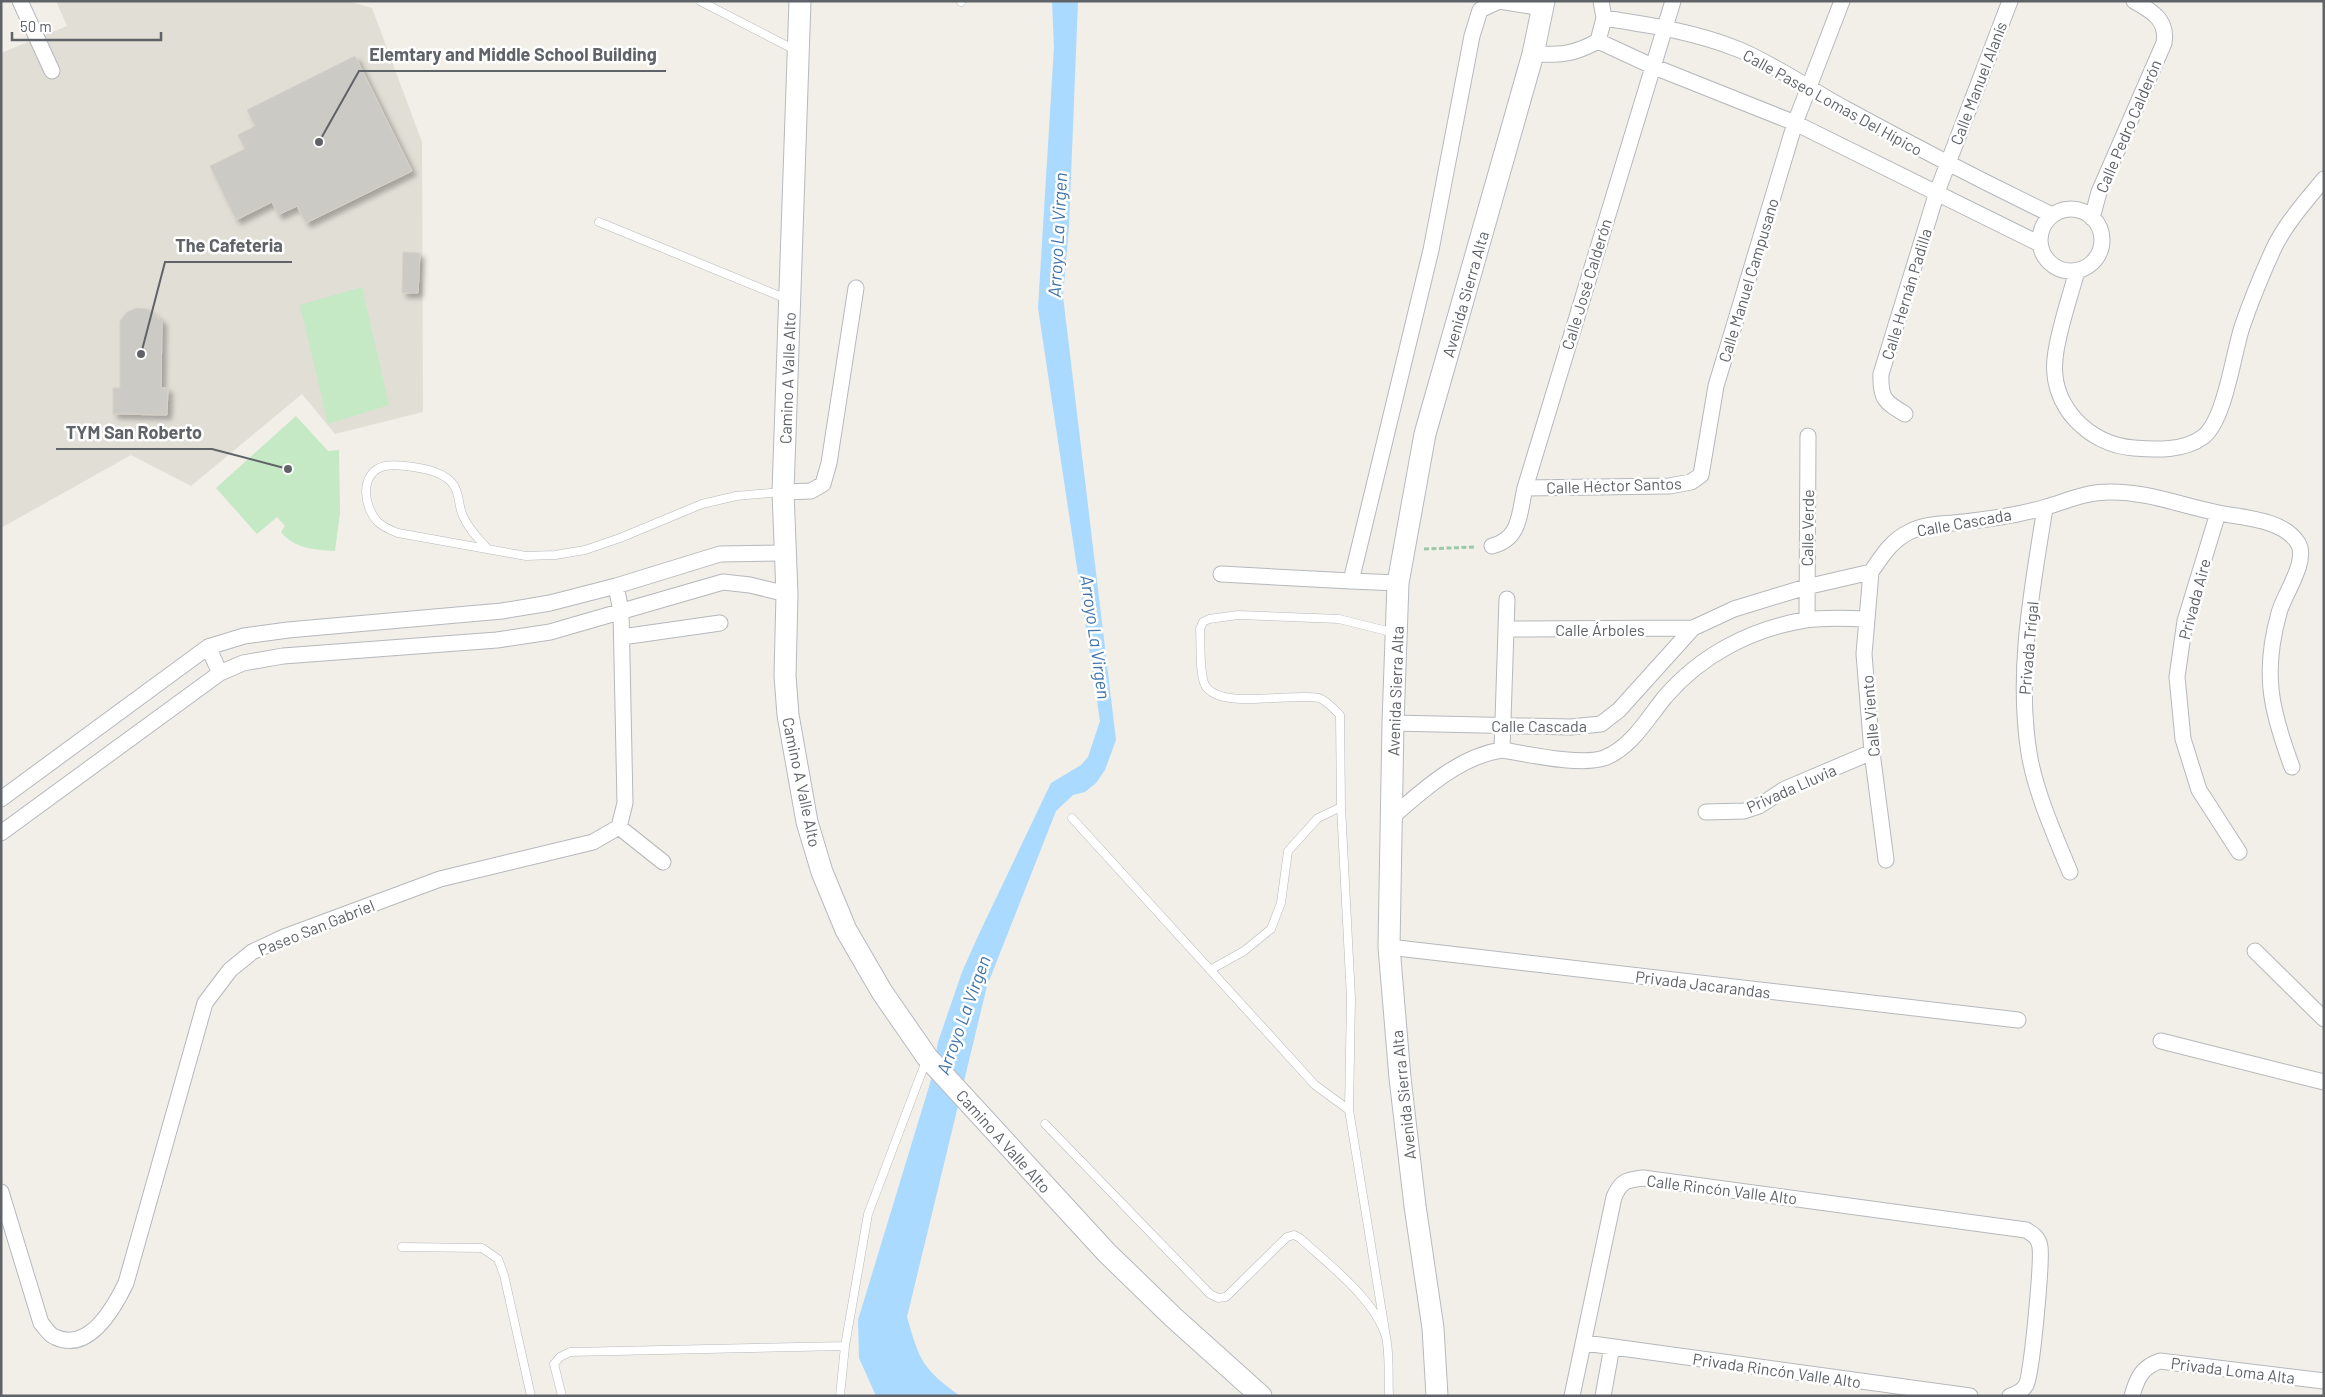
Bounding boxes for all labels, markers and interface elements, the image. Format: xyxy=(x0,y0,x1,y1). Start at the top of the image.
scale bar xyxy=(12,10,161,42)
text: 50 m xyxy=(20,17,52,35)
street label: Calle Manuel Alanís xyxy=(1946,19,2010,147)
callout: Elemtary and Middle School Building xyxy=(359,38,666,71)
text: Elemtary and Middle School Building xyxy=(369,43,657,65)
street label: Calle Paseo Lomas Del Hípico xyxy=(1740,45,1926,159)
street label: Calle Pedro Calderón xyxy=(2091,57,2165,195)
water label: Arroyo La Virgen xyxy=(1043,172,1071,298)
street label: Calle Manuel Campusano xyxy=(1714,196,1782,364)
street label: Calle José Calderón xyxy=(1557,216,1615,352)
street label: Calle Hernán Padilla xyxy=(1877,226,1935,362)
callout: The Cafeteria xyxy=(165,229,292,262)
street label: Avenida Sierra Alta xyxy=(1438,229,1492,359)
text: The Cafeteria xyxy=(175,234,283,256)
street label: Camino A Valle Alto xyxy=(775,312,799,444)
callout: TYM San Roberto xyxy=(56,416,212,449)
text: TYM San Roberto xyxy=(66,421,202,443)
street label: Calle Héctor Santos xyxy=(1546,473,1682,497)
street label: Calle Verde xyxy=(1797,489,1817,567)
street label: Calle Cascada xyxy=(1915,504,2013,540)
street label: Privada Aire xyxy=(2174,556,2214,642)
water label: Arroyo La Virgen xyxy=(1076,574,1116,700)
street label: Privada Trigal xyxy=(2014,601,2042,695)
street label: Calle Árboles xyxy=(1555,620,1645,639)
street label: Avenida Sierra Alta xyxy=(1383,626,1407,756)
street label: Calle Viento xyxy=(1857,674,1883,758)
street label: Camino A Valle Alto xyxy=(779,715,825,849)
street label: Calle Cascada xyxy=(1491,716,1587,735)
street label: Privada Lluvia xyxy=(1743,760,1839,816)
street label: Paseo San Gabriel xyxy=(255,895,377,959)
water label: Arroyo La Virgen xyxy=(931,952,995,1078)
street label: Privada Jacarandas xyxy=(1634,966,1772,1002)
street label: Avenida Sierra Alta xyxy=(1387,1029,1419,1161)
street label: Camino A Valle Alto xyxy=(953,1086,1055,1196)
street label: Calle Rincón Valle Alto xyxy=(1646,1170,1798,1208)
street label: Privada Rincón Valle Alto xyxy=(1692,1349,1862,1391)
street label: Privada Loma Alta xyxy=(2170,1353,2296,1387)

